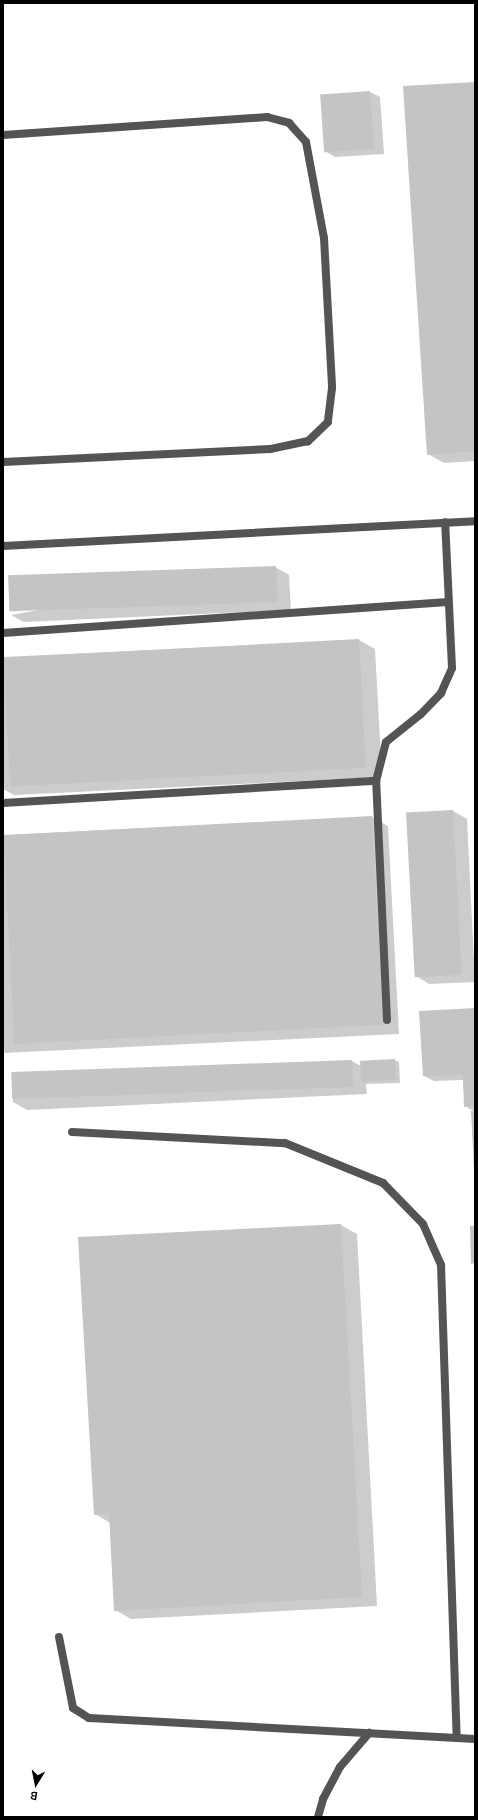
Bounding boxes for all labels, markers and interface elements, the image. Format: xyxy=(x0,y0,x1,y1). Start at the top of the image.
north arrow xyxy=(16,1764,56,1804)
text: B xyxy=(29,1789,39,1803)

